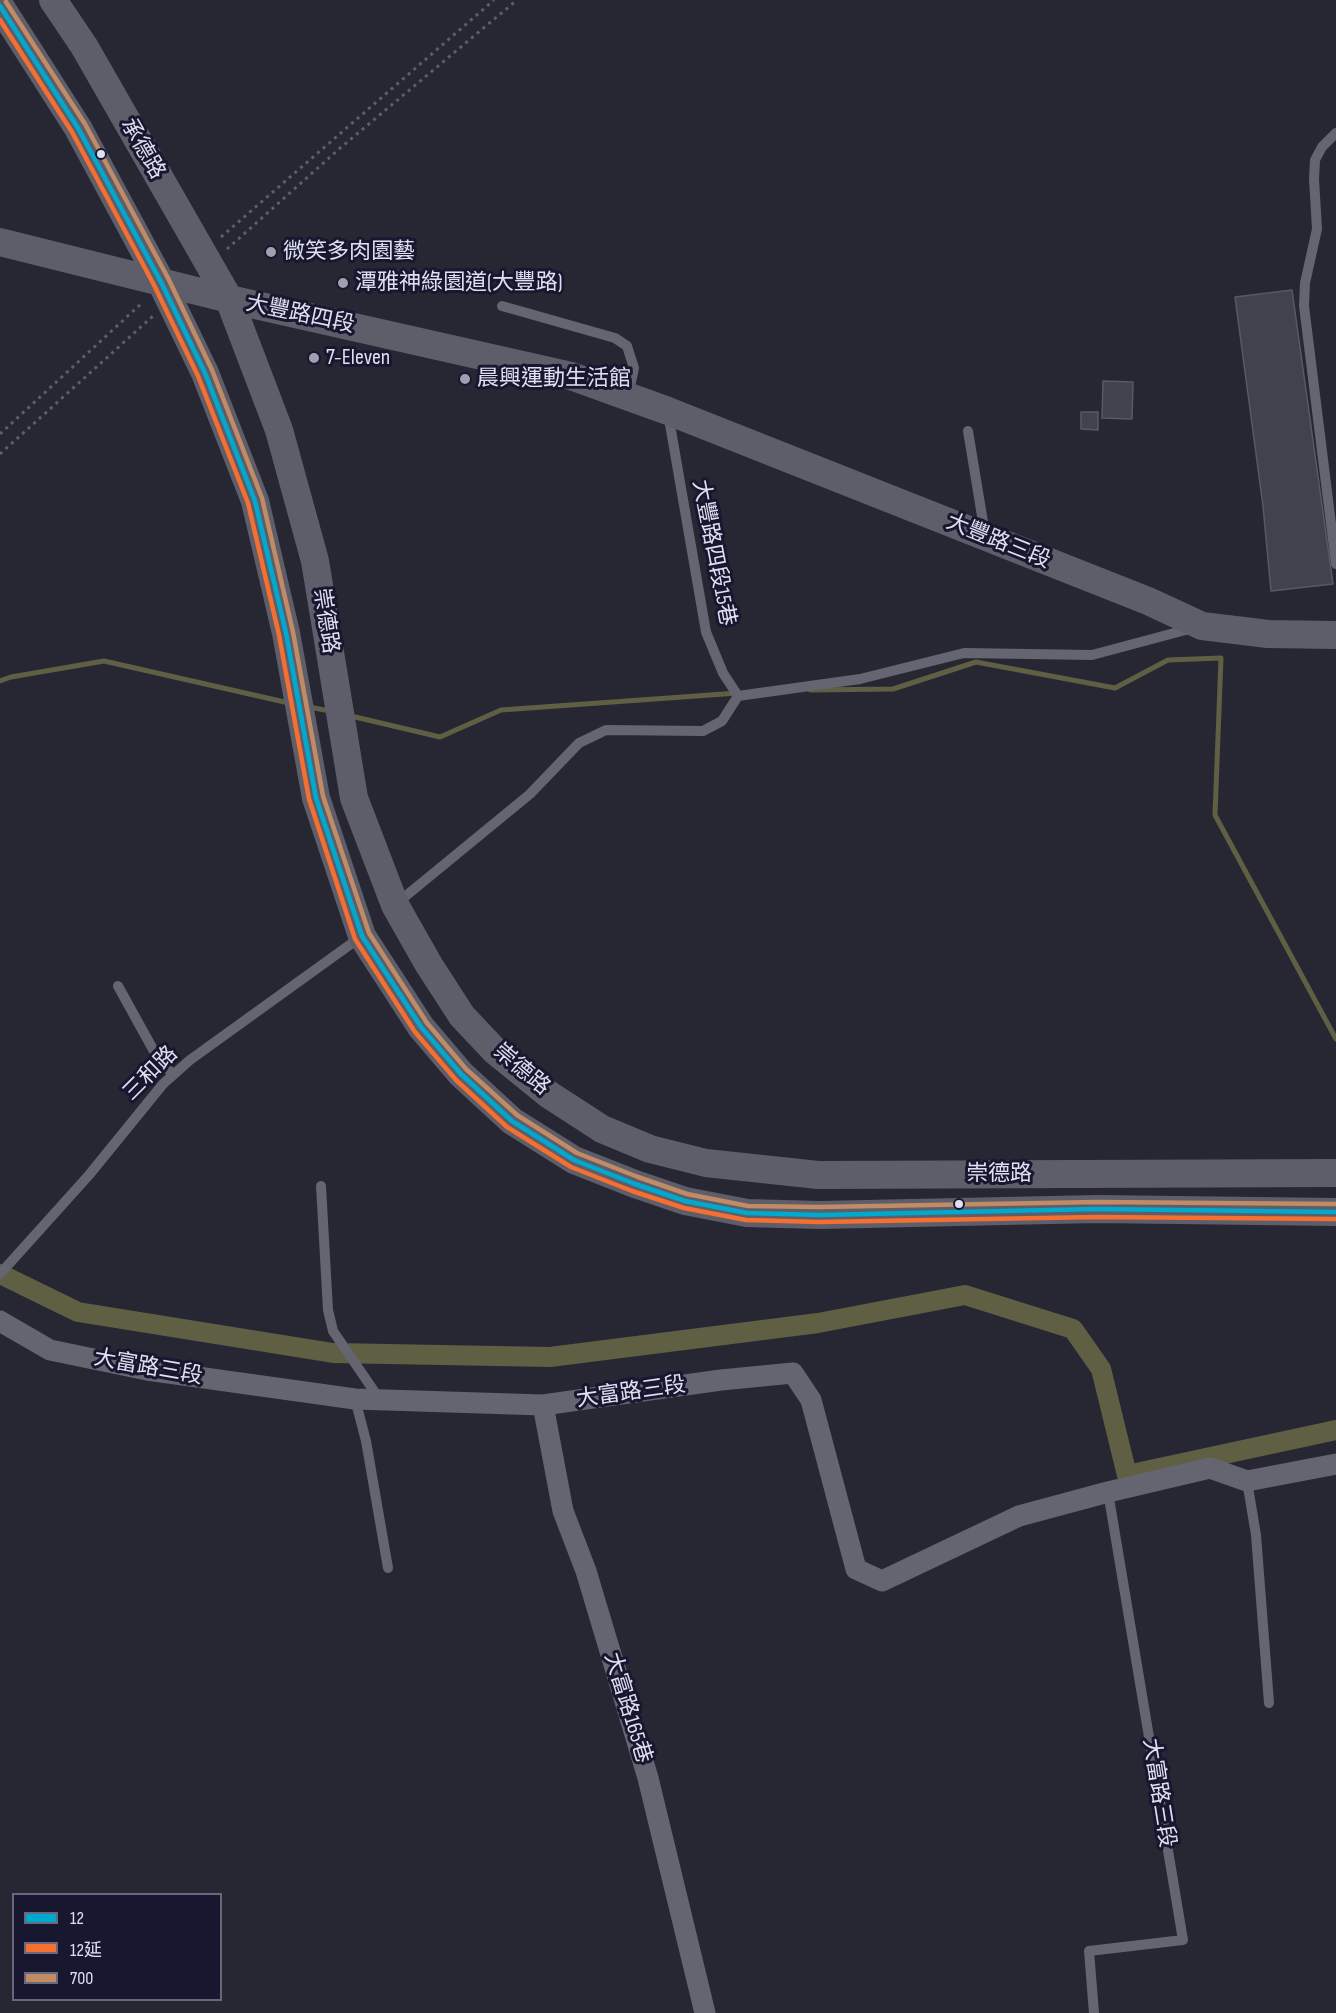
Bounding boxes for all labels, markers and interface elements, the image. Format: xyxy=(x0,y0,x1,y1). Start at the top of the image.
street label: 承德路 xyxy=(114,114,170,184)
unlabelled marker xyxy=(95,148,107,160)
place label: 微笑多肉園藝 xyxy=(283,239,415,265)
marker: 微笑多肉園藝 xyxy=(264,245,278,259)
place label: 潭雅神綠園道(大豐路) xyxy=(355,270,563,296)
marker: 潭雅神綠園道(大豐路) xyxy=(336,276,350,290)
street label: 大豐路四段 xyxy=(243,291,357,339)
place label: 7-Eleven xyxy=(326,345,390,371)
marker: 7-Eleven xyxy=(307,351,321,365)
place label: 晨興運動生活館 xyxy=(477,366,631,392)
marker: 晨興運動生活館 xyxy=(458,372,472,386)
street label: 大豐路四段15巷 xyxy=(686,478,740,628)
street label: 大豐路三段 xyxy=(942,509,1054,575)
street label: 崇德路 xyxy=(307,586,343,656)
street label: 崇德路 xyxy=(487,1039,555,1101)
street label: 三和路 xyxy=(118,1041,184,1107)
street label: 崇德路 xyxy=(966,1161,1032,1187)
unlabelled marker xyxy=(953,1198,965,1210)
street label: 大富路三段 xyxy=(92,1345,204,1391)
street label: 大富路三段 xyxy=(575,1372,687,1414)
street label: 大富路165巷 xyxy=(598,1650,656,1766)
street label: 大富路三段 xyxy=(1136,1737,1180,1849)
legend xyxy=(12,1893,222,2001)
text: 12 xyxy=(70,1908,84,1929)
text: 12延 xyxy=(70,1940,102,1961)
text: 700 xyxy=(70,1968,93,1989)

